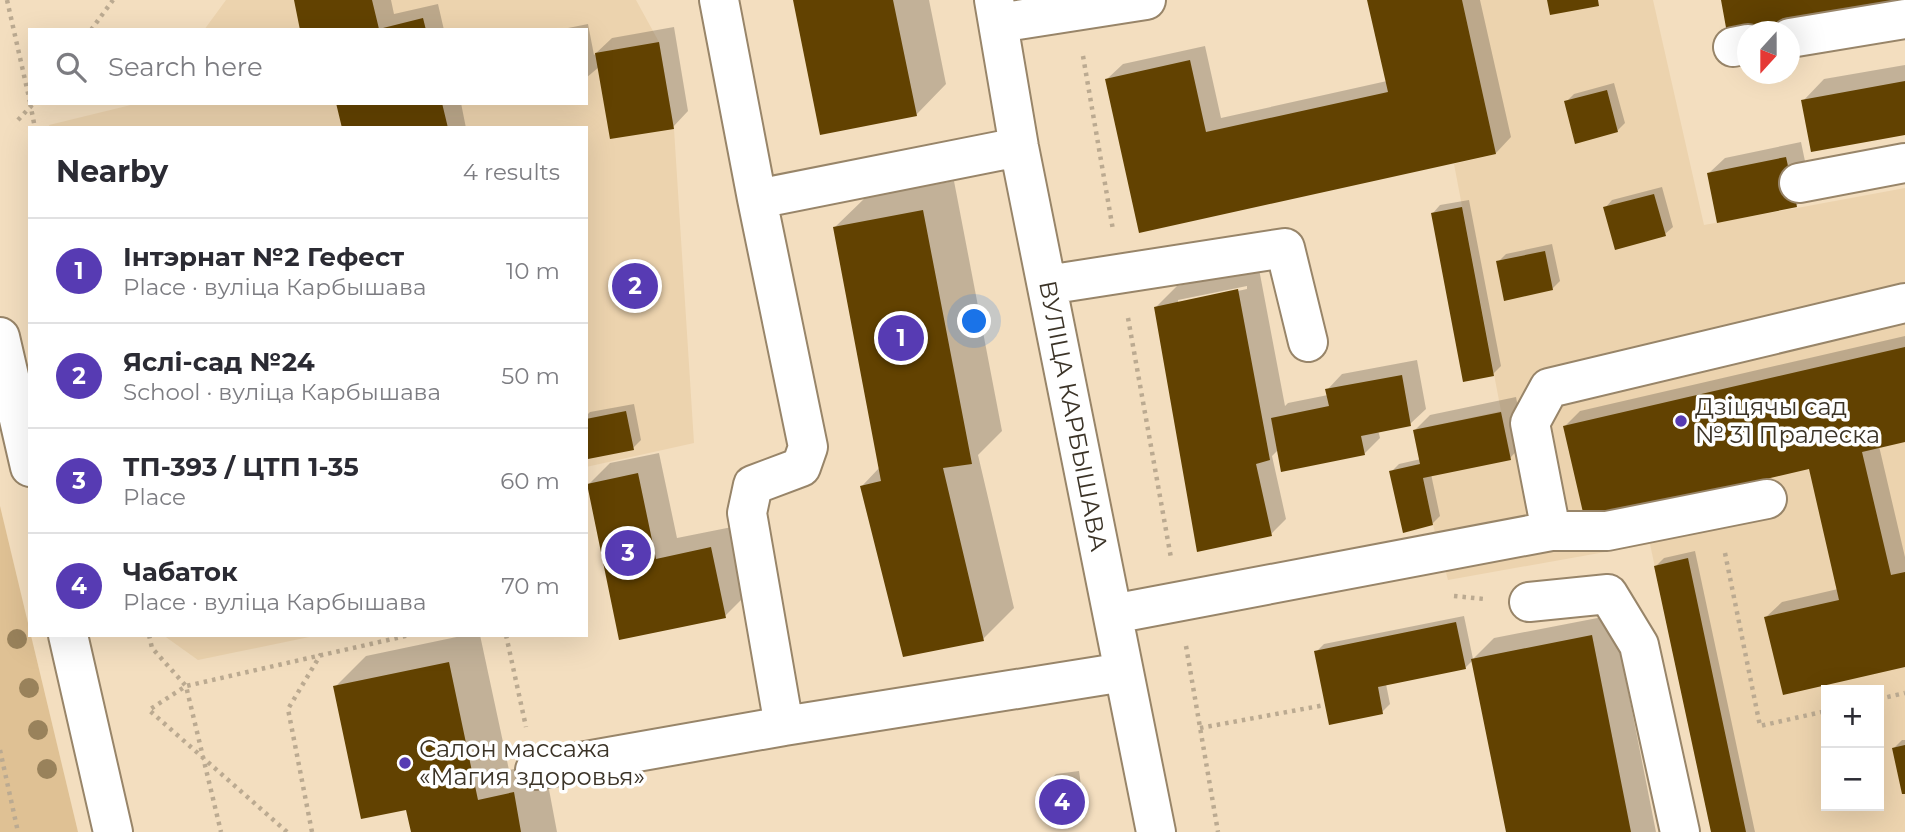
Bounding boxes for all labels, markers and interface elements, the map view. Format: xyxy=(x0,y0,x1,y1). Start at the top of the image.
north arrow xyxy=(1737,21,1800,84)
search box xyxy=(28,28,588,105)
icon: search xyxy=(52,48,90,86)
text: Search here xyxy=(108,51,263,83)
text: Nearby xyxy=(56,153,168,190)
text: 4 results xyxy=(463,158,560,186)
text: Інтэрнат №2 Гефест xyxy=(123,241,404,273)
text: 1 xyxy=(74,257,84,285)
text: 10 m xyxy=(506,257,560,285)
pin: 2 xyxy=(612,260,658,312)
text: Place · вуліца Карбышава xyxy=(123,273,426,301)
street label: ВУЛІЦА КАРБЫШАВА xyxy=(1033,278,1114,554)
your location xyxy=(957,304,991,338)
pin: 1 xyxy=(878,312,924,364)
text: Яслі-сад №24 xyxy=(123,346,315,378)
text: 2 xyxy=(72,362,86,390)
text: 50 m xyxy=(501,362,560,390)
text: School · вуліца Карбышава xyxy=(123,378,441,406)
place label: Дзіцячы сад № 31 Пралеска xyxy=(1695,392,1880,449)
marker: Дзіцячы сад № 31 Пралеска xyxy=(1673,413,1689,429)
text: ТП-393 / ЦТП 1-35 xyxy=(123,451,359,483)
text: 3 xyxy=(72,467,86,495)
text: 60 m xyxy=(500,467,560,495)
text: Place xyxy=(123,483,186,511)
pin: 3 xyxy=(605,527,651,579)
text: Чабаток xyxy=(123,556,238,588)
text: 4 xyxy=(71,572,87,600)
text: 70 m xyxy=(501,572,560,600)
text: Place · вуліца Карбышава xyxy=(123,588,426,616)
map controls xyxy=(1821,685,1884,811)
button: + xyxy=(1821,685,1884,748)
place label: Салон массажа «Магия здоровья» xyxy=(419,734,645,791)
button: − xyxy=(1821,748,1884,811)
marker: Салон массажа «Магия здоровья» xyxy=(397,755,413,771)
pin: 4 xyxy=(1039,776,1085,828)

